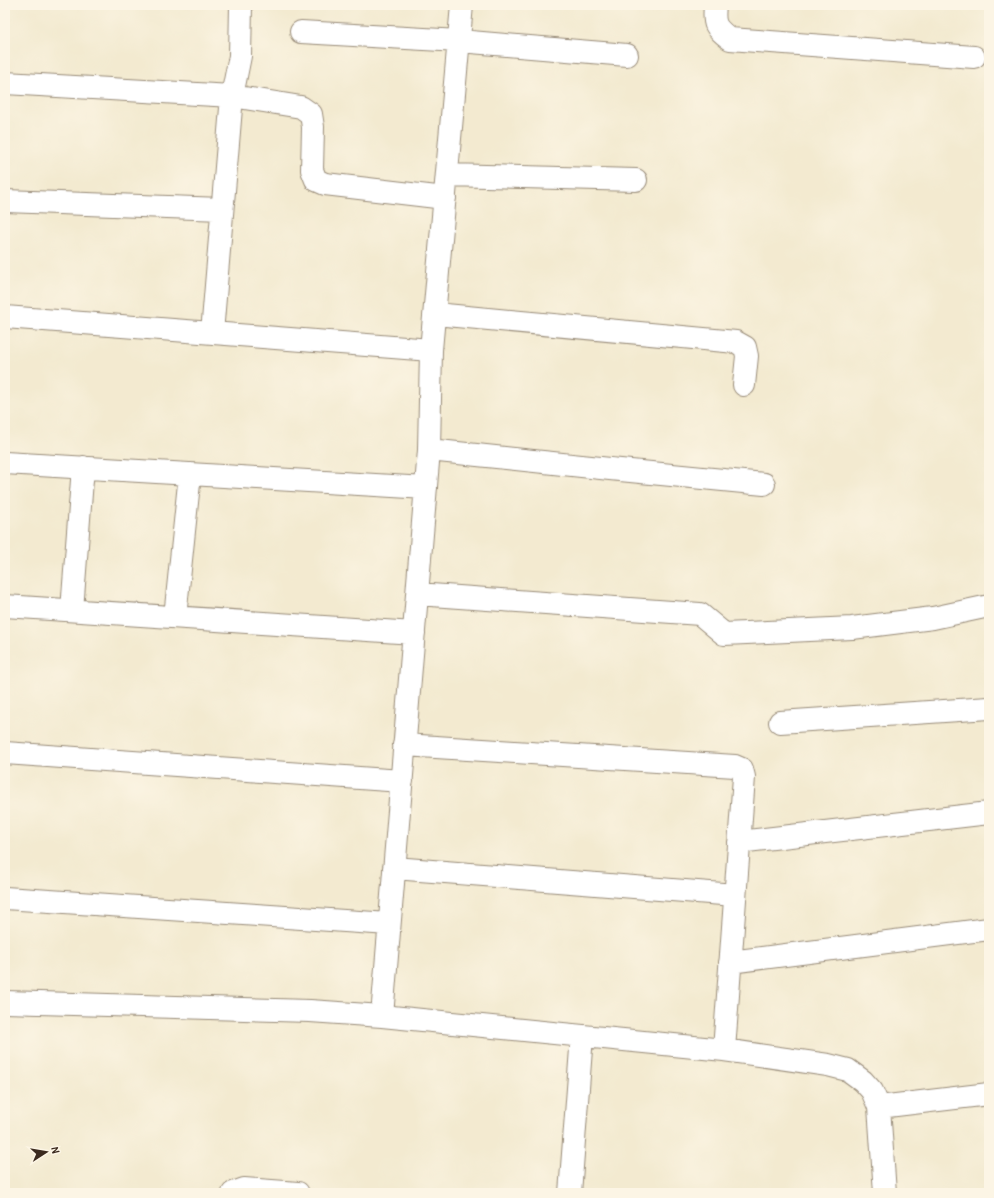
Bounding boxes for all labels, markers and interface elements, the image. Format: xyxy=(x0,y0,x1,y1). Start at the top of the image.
north arrow xyxy=(26,1132,66,1172)
text: N xyxy=(48,1146,63,1154)

